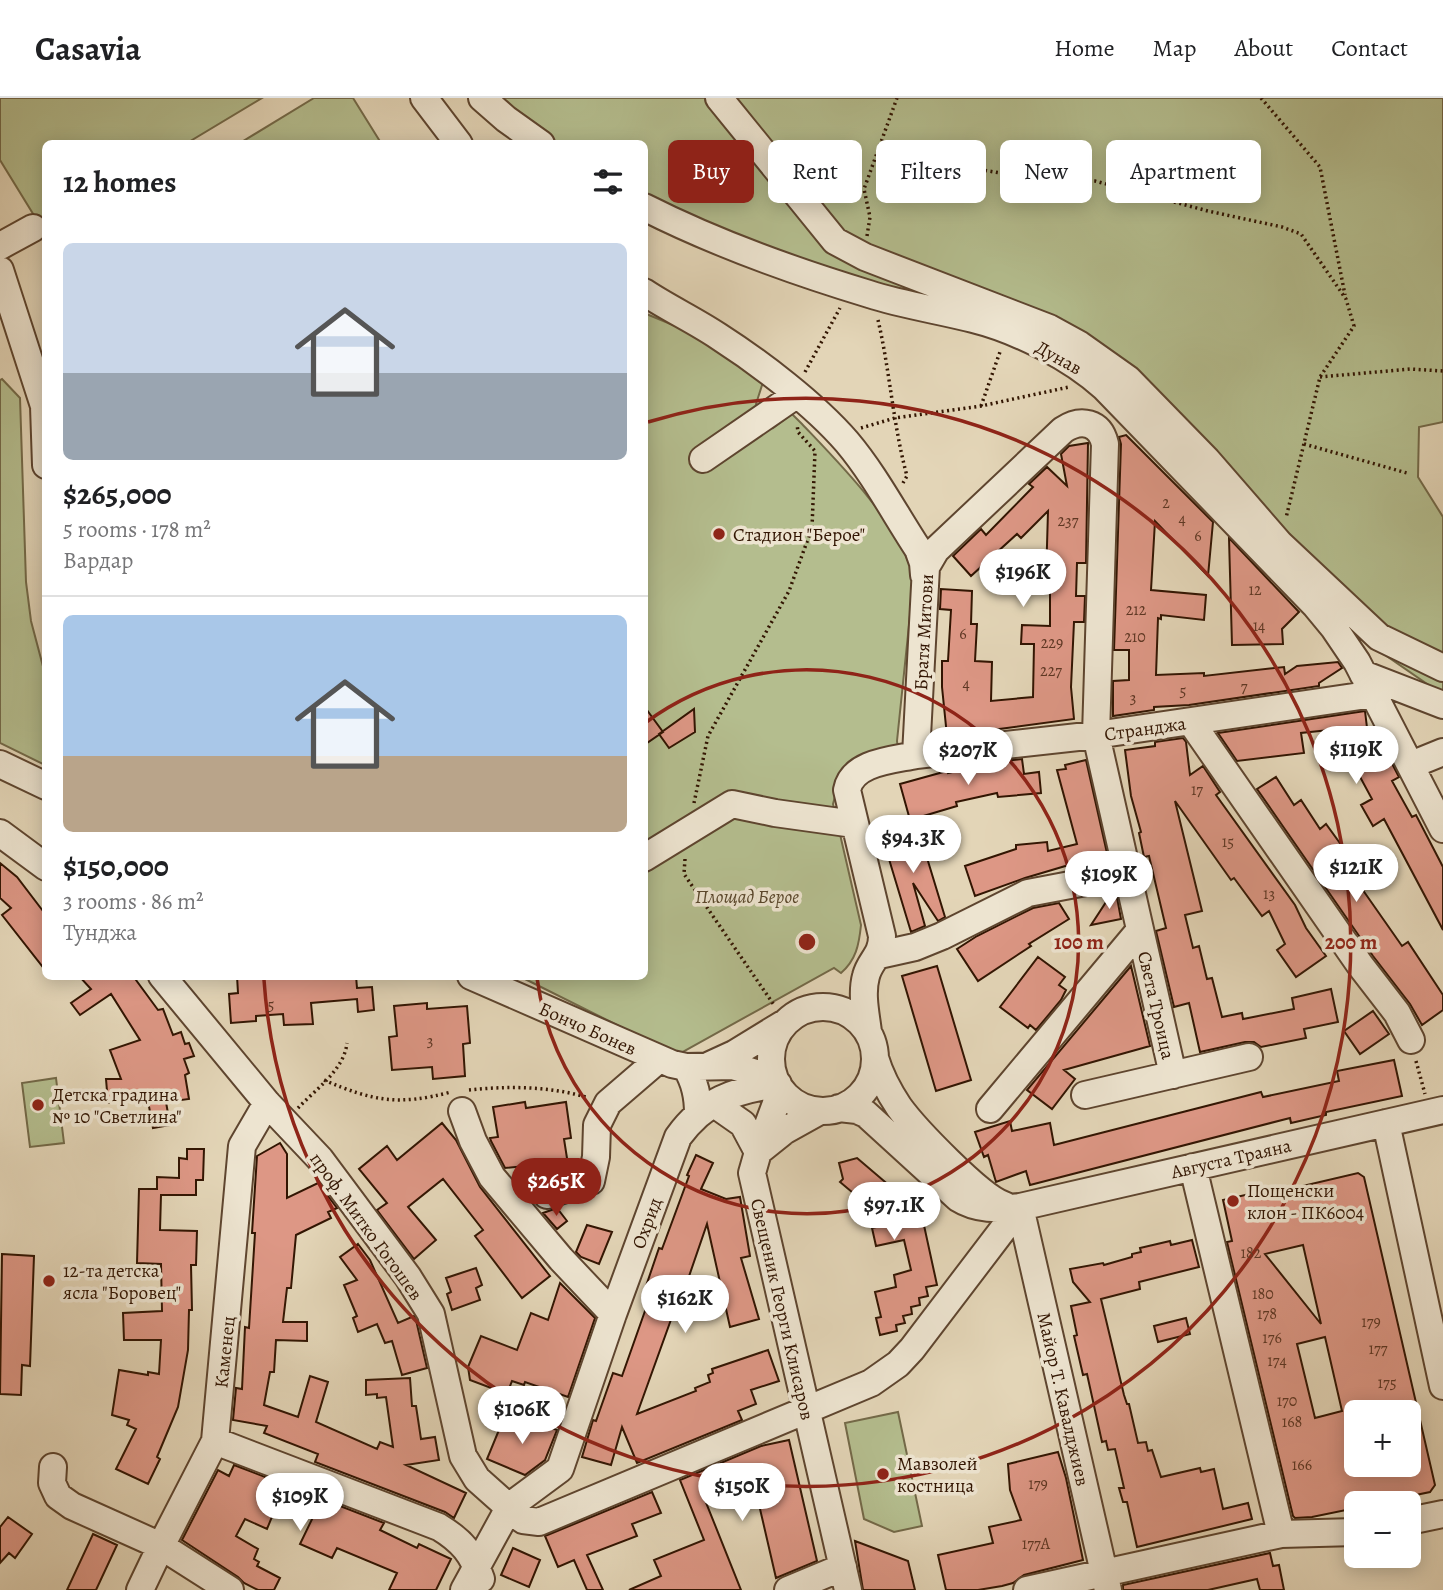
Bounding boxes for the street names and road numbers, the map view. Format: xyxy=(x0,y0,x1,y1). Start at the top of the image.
street label: Дунав xyxy=(1031,334,1087,381)
street label: Братя Митови xyxy=(908,573,940,691)
street label: Странджа xyxy=(1103,710,1188,748)
street label: Света Троица xyxy=(1131,949,1181,1062)
street label: Бончо Бонев xyxy=(535,996,640,1062)
street label: Августа Траяна xyxy=(1168,1132,1294,1186)
street label: проф. Митко Гогошев xyxy=(304,1147,429,1306)
street label: Охрид xyxy=(626,1194,668,1253)
street label: Свещеник Георги Клисаров xyxy=(744,1196,820,1423)
street label: Майор Т. Кавалджиев xyxy=(1030,1310,1096,1489)
street label: Каменец xyxy=(208,1315,242,1389)

